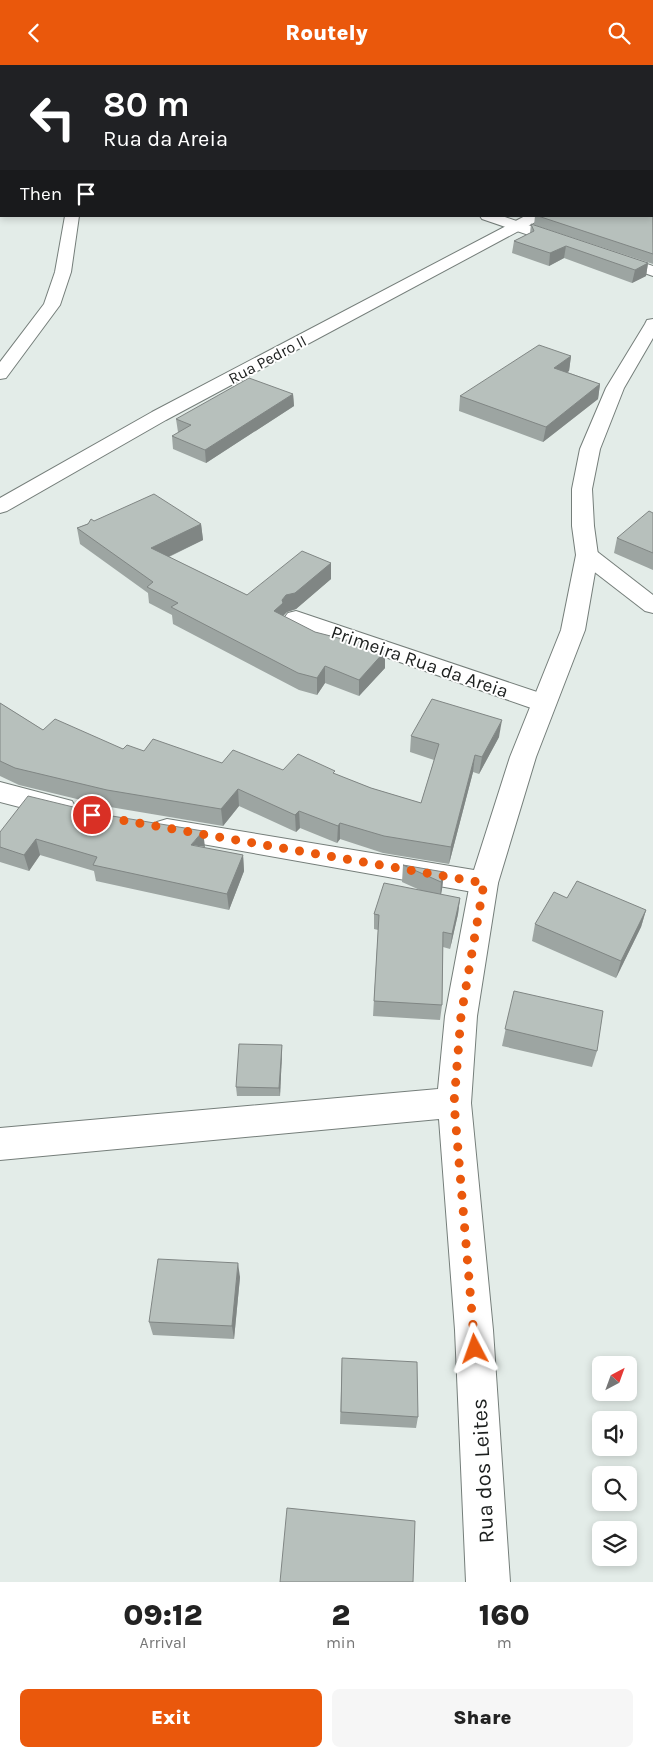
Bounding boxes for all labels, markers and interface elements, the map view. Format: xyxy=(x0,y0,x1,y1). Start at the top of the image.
icon: back xyxy=(20,19,48,47)
icon: search xyxy=(605,19,633,47)
text: Routely xyxy=(285,20,368,46)
text: 80 m xyxy=(103,84,190,125)
icon: left xyxy=(20,85,85,150)
text: Rua da Areia xyxy=(103,126,228,152)
icon: arrive xyxy=(72,180,100,208)
text: Then xyxy=(20,183,62,205)
street label: Rua Pedro II xyxy=(225,331,310,388)
street label: Primeira Rua da Areia xyxy=(328,621,511,703)
pin xyxy=(71,794,113,836)
icon: arrive xyxy=(78,801,106,829)
position arrow xyxy=(448,1322,500,1374)
north arrow xyxy=(592,1356,638,1401)
map controls xyxy=(592,1356,637,1566)
street label: Rua dos Leites xyxy=(466,1398,500,1544)
button: sound xyxy=(592,1411,637,1456)
button: search xyxy=(592,1466,637,1511)
button: layers xyxy=(592,1521,637,1566)
text: 09:12 xyxy=(123,1597,203,1633)
text: 2 xyxy=(331,1597,350,1633)
text: 160 xyxy=(479,1597,530,1633)
text: Arrival xyxy=(140,1633,186,1652)
text: min xyxy=(326,1633,355,1652)
text: m xyxy=(497,1633,512,1652)
button: Exit xyxy=(20,1689,322,1747)
button: Share xyxy=(332,1689,633,1747)

